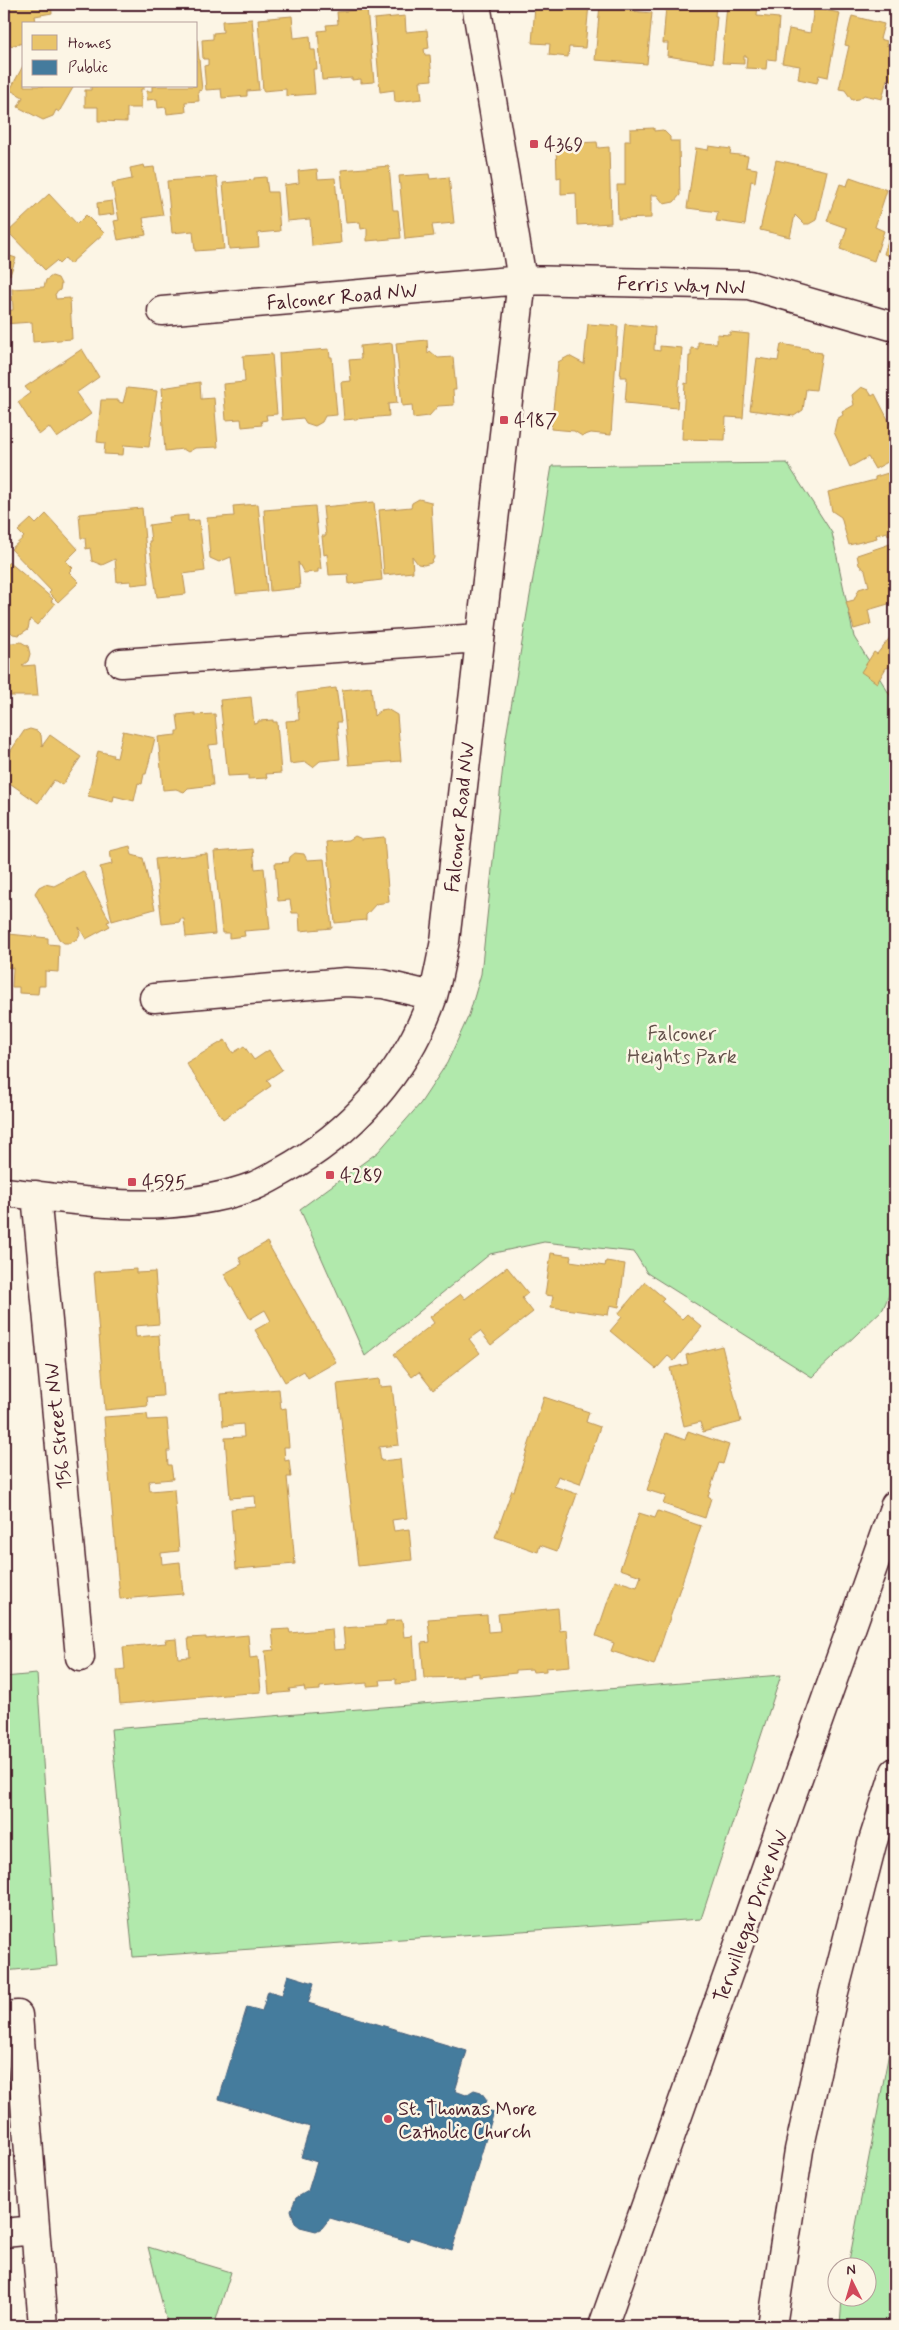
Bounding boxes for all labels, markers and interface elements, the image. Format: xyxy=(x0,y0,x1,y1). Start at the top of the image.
legend xyxy=(22,22,198,88)
text: Homes xyxy=(68,34,111,54)
text: Public xyxy=(68,58,108,78)
place label: 4369 xyxy=(544,132,584,159)
marker: 4369 xyxy=(528,138,540,150)
street label: Ferris Way NW xyxy=(616,271,746,302)
street label: Falconer Road NW xyxy=(266,277,419,318)
place label: 4187 xyxy=(514,408,557,435)
marker: 4187 xyxy=(498,414,510,426)
street label: Falconer Road NW xyxy=(439,740,482,894)
park label: Falconer Heights Park xyxy=(627,1021,737,1071)
place label: 4289 xyxy=(340,1163,383,1190)
marker: 4289 xyxy=(324,1169,336,1181)
place label: 4595 xyxy=(142,1170,187,1197)
marker: 4595 xyxy=(126,1176,138,1188)
street label: 156 Street NW xyxy=(38,1361,79,1491)
street label: Terwillegar Drive NW xyxy=(708,1826,796,2007)
place label: St. Thomas More Catholic Church xyxy=(398,2096,537,2146)
marker: St. Thomas More Catholic Church xyxy=(382,2113,394,2125)
north arrow xyxy=(826,2258,876,2308)
text: N xyxy=(846,2261,856,2279)

